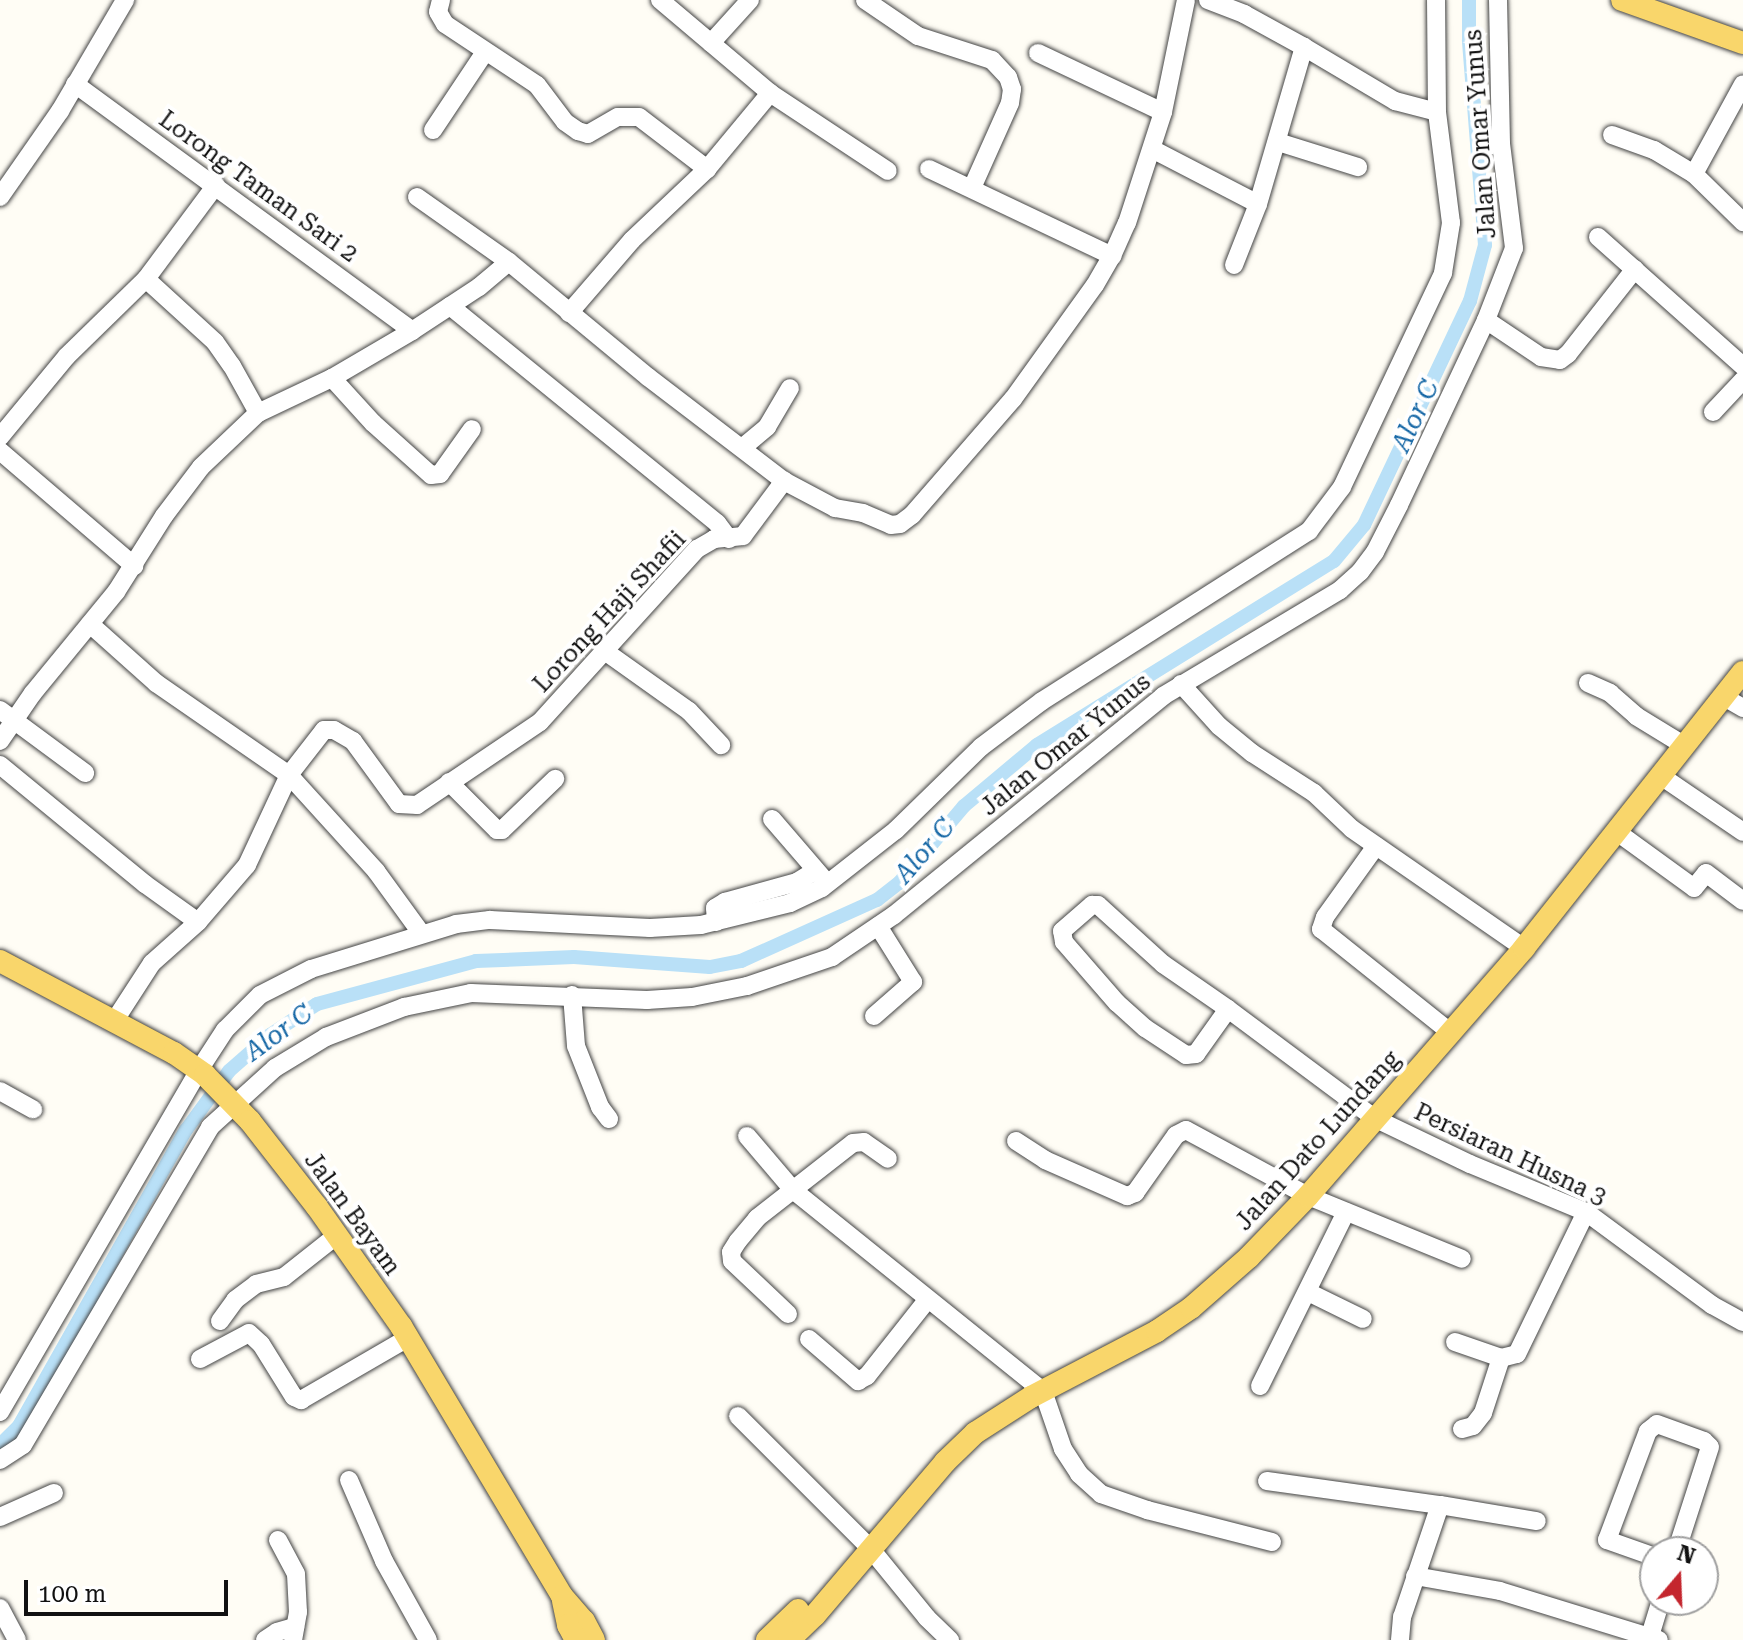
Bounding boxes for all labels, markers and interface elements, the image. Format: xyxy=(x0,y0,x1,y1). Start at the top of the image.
street label: Jalan Omar Yunus xyxy=(1459,28,1503,240)
street label: Lorong Taman Sari 2 xyxy=(153,105,363,269)
water label: Alor C xyxy=(1386,375,1446,457)
street label: Lorong Haji Shafii xyxy=(528,525,692,699)
street label: Jalan Omar Yunus xyxy=(975,668,1157,822)
water label: Alor C xyxy=(888,812,962,890)
water label: Alor C xyxy=(239,998,319,1068)
street label: Jalan Dato Lundang xyxy=(1230,1045,1406,1237)
street label: Persiaran Husna 3 xyxy=(1409,1098,1611,1212)
street label: Jalan Bayam xyxy=(298,1147,406,1281)
north arrow xyxy=(1639,1536,1719,1616)
text: N xyxy=(1674,1540,1698,1569)
scale bar xyxy=(28,1564,232,1614)
text: 100 m xyxy=(38,1580,106,1608)

